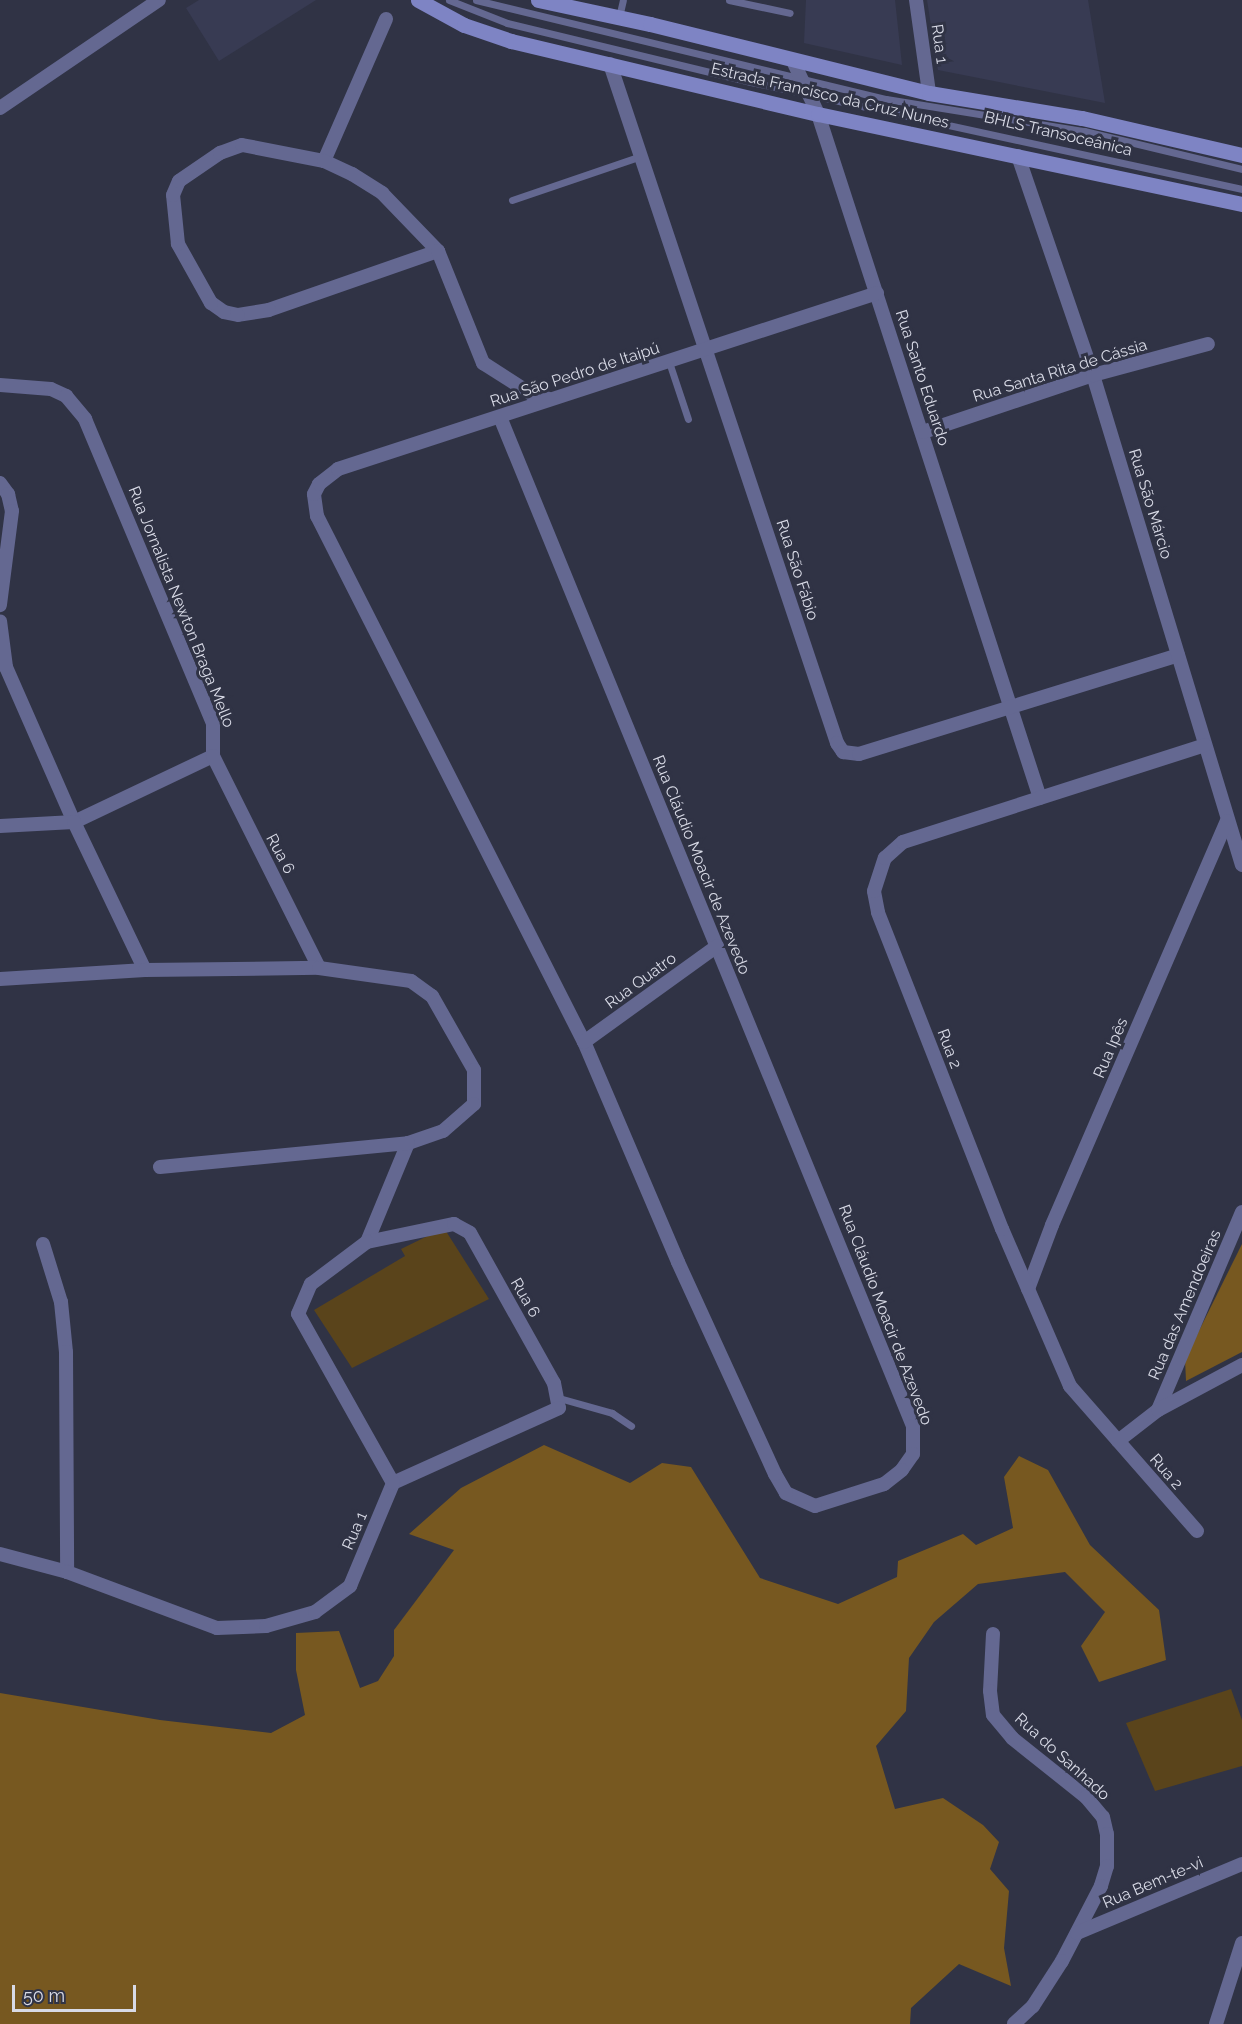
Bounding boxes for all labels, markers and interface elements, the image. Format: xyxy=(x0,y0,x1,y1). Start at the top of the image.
street label: Rua 1 xyxy=(927,23,951,65)
street label: Estrada Francisco da Cruz Nunes xyxy=(709,59,951,133)
street label: BHLS Transoceânica xyxy=(982,108,1134,160)
street label: Rua Santo Eduardo xyxy=(891,308,953,448)
street label: Rua Santa Rita de Cássia xyxy=(971,335,1149,407)
street label: Rua São Pedro de Itaipú xyxy=(488,339,662,411)
street label: Rua São Márcio xyxy=(1124,446,1176,562)
street label: Rua Jornalista Newton Braga Mello xyxy=(124,483,238,731)
street label: Rua São Fábio xyxy=(772,517,822,623)
street label: Rua Cláudio Moacir de Azevedo xyxy=(648,752,754,978)
street label: Rua 6 xyxy=(262,831,298,877)
street label: Rua Quatro xyxy=(602,949,680,1013)
street label: Rua Ipês xyxy=(1090,1015,1132,1081)
street label: Rua 2 xyxy=(933,1026,965,1072)
street label: Rua Cláudio Moacir de Azevedo xyxy=(834,1202,936,1428)
street label: Rua das Amendoeiras xyxy=(1145,1227,1225,1383)
street label: Rua 6 xyxy=(506,1275,544,1321)
street label: Rua 2 xyxy=(1145,1450,1187,1494)
street label: Rua 1 xyxy=(338,1509,372,1553)
street label: Rua do Sanhado xyxy=(1010,1709,1114,1805)
street label: Rua Bem-te-vi xyxy=(1100,1853,1206,1913)
scale bar xyxy=(15,1973,140,2011)
text: 50 m xyxy=(23,1985,65,2006)

